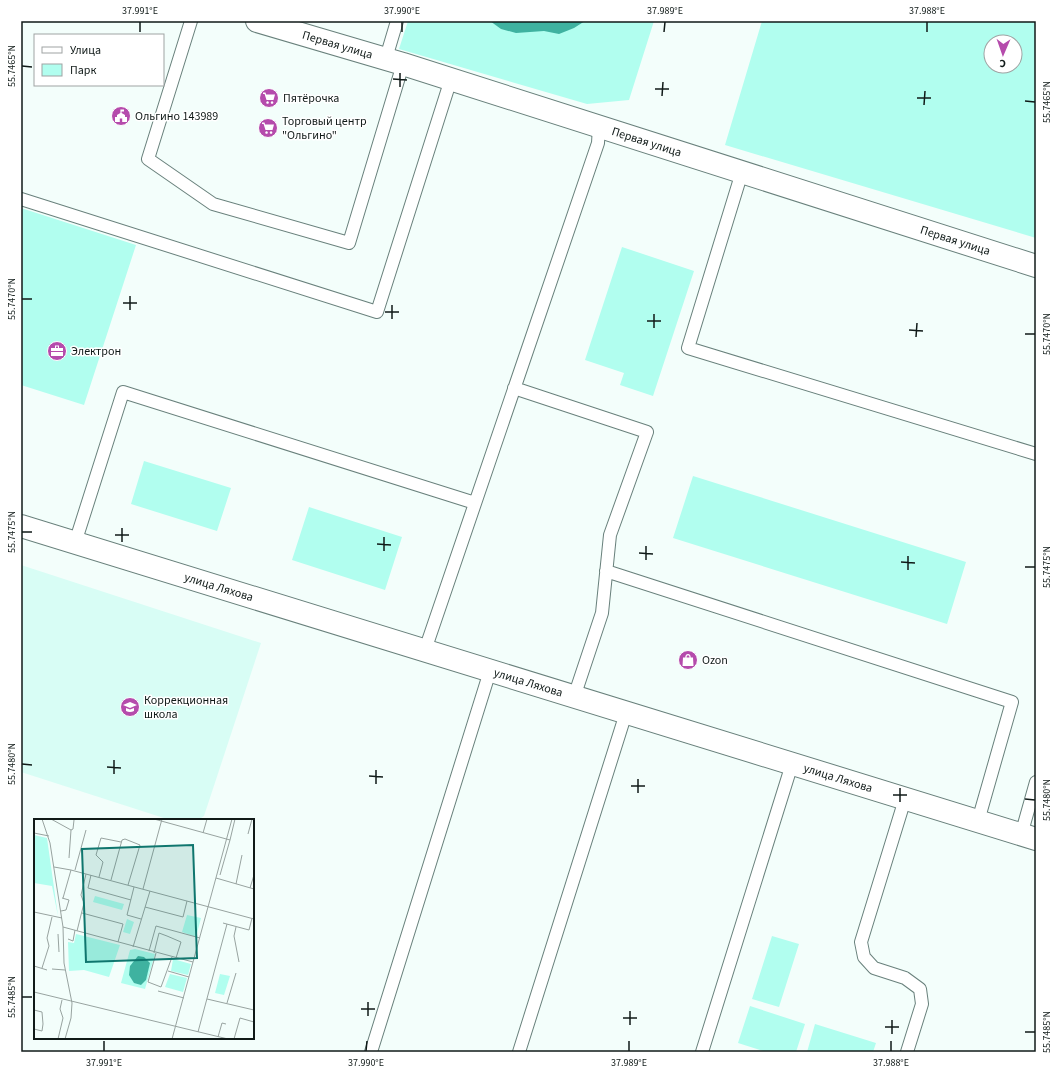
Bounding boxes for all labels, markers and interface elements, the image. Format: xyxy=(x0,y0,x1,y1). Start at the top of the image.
text: 37.991°E xyxy=(122,4,158,18)
text: 37.990°E xyxy=(384,4,420,18)
text: 37.989°E xyxy=(647,4,683,18)
text: 37.988°E xyxy=(909,4,945,18)
street label: Первая улица xyxy=(300,27,375,64)
legend xyxy=(34,34,164,86)
north arrow xyxy=(983,34,1023,74)
text: Улица xyxy=(70,42,101,59)
text: 55.7465°N xyxy=(5,45,19,87)
text: С xyxy=(999,56,1006,71)
text: Парк xyxy=(70,62,96,79)
text: 55.7465°N xyxy=(1040,81,1054,123)
supermarket icon: Пятёрочка xyxy=(258,87,280,109)
place label: Пятёрочка xyxy=(283,90,339,107)
public building icon: Ольгино 143989 xyxy=(110,105,132,127)
place label: Ольгино 143989 xyxy=(135,108,218,125)
place label: Торговый центр "Ольгино" xyxy=(282,113,367,144)
supermarket icon: Торговый центр "Ольгино" xyxy=(257,117,279,139)
street label: Первая улица xyxy=(609,123,684,161)
street label: Первая улица xyxy=(918,222,992,260)
text: 55.7470°N xyxy=(5,278,19,320)
text: 55.7470°N xyxy=(1040,313,1054,355)
office icon: Электрон xyxy=(46,340,68,362)
place label: Электрон xyxy=(71,343,121,360)
text: 55.7475°N xyxy=(5,511,19,553)
text: 55.7475°N xyxy=(1040,546,1054,588)
street label: улица Ляхова xyxy=(182,569,255,606)
shop icon: Ozon xyxy=(677,649,699,671)
place label: Ozon xyxy=(702,652,728,669)
street label: улица Ляхова xyxy=(492,664,565,702)
place label: Коррекционная школа xyxy=(144,692,228,723)
school or university icon: Коррекционная школа xyxy=(119,696,141,718)
text: 55.7480°N xyxy=(5,743,19,785)
street label: улица Ляхова xyxy=(801,760,875,797)
text: 55.7480°N xyxy=(1040,779,1054,821)
inset map xyxy=(34,819,254,1039)
text: 55.7485°N xyxy=(5,976,19,1018)
text: 55.7485°N xyxy=(1040,1011,1054,1053)
text: 37.991°E xyxy=(86,1056,122,1070)
text: 37.990°E xyxy=(348,1056,384,1070)
text: 37.989°E xyxy=(611,1056,647,1070)
text: 37.988°E xyxy=(873,1056,909,1070)

